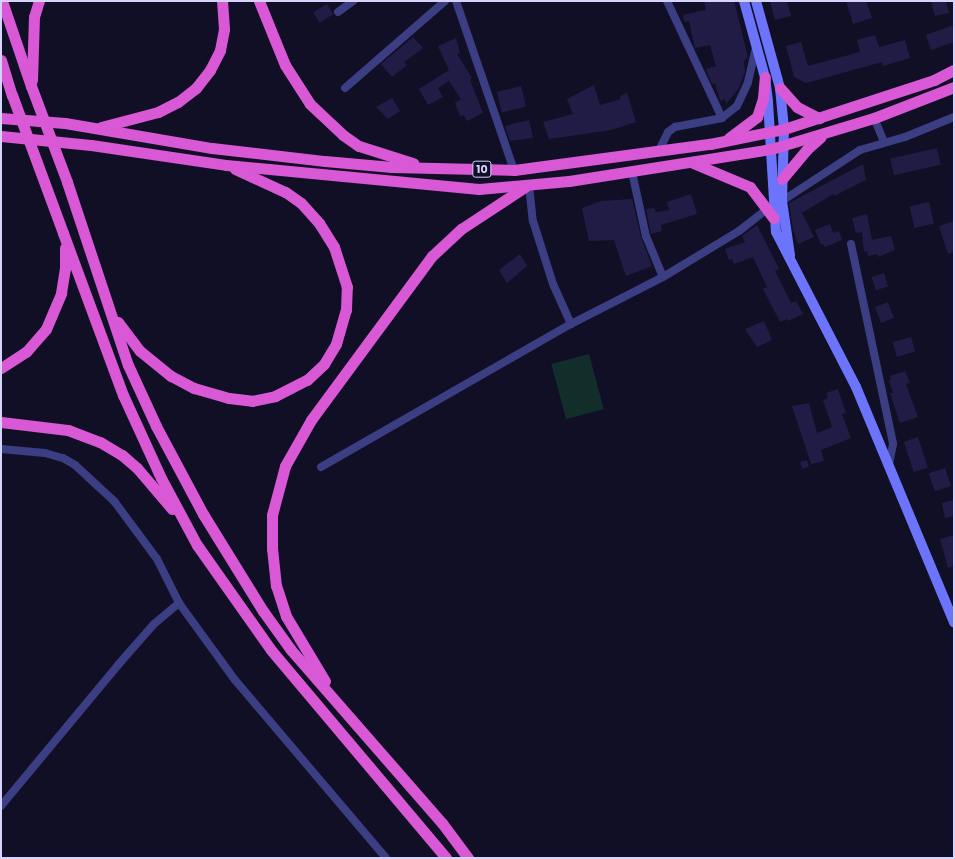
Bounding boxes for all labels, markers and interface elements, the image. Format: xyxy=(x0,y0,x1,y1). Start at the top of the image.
road number: 10 xyxy=(472,160,492,178)

